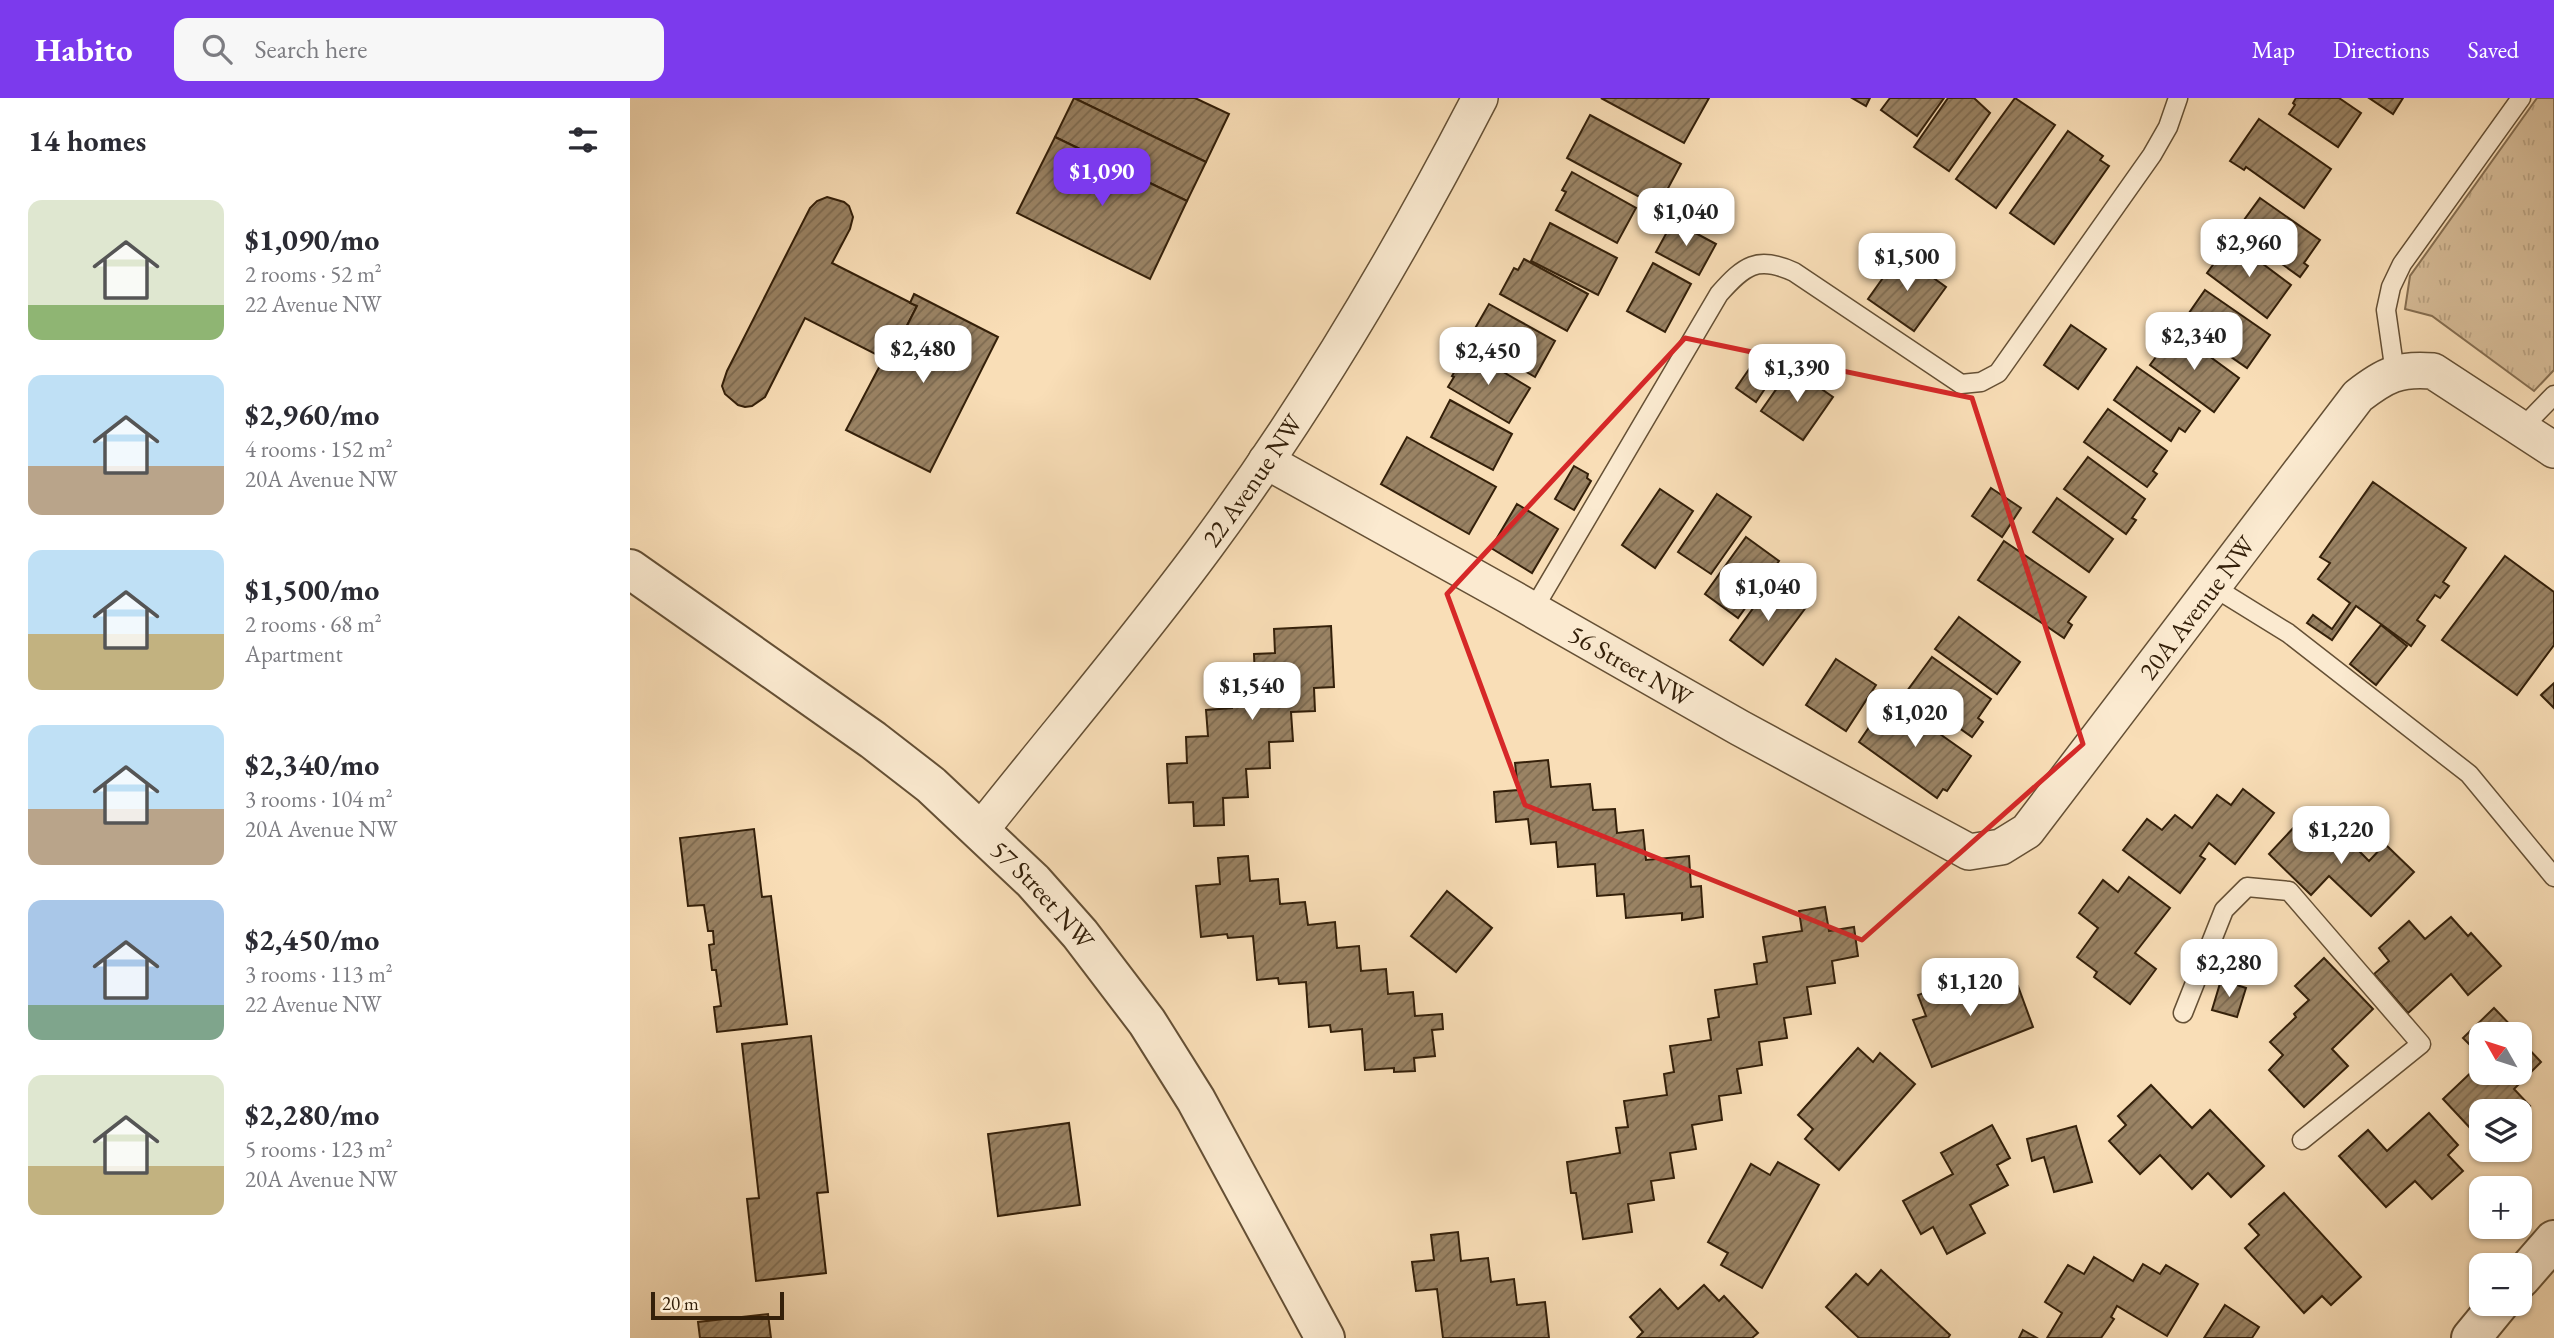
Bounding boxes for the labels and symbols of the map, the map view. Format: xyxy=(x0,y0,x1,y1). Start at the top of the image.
pin: $1,090 xyxy=(1045,148,1159,208)
pin: $1,040 xyxy=(1629,188,1743,248)
pin: $2,960 xyxy=(2192,220,2306,279)
pin: $1,500 xyxy=(1850,234,1964,293)
pin: $2,340 xyxy=(2137,313,2251,372)
pin: $2,480 xyxy=(866,326,980,385)
pin: $2,450 xyxy=(1431,328,1545,387)
pin: $1,390 xyxy=(1740,344,1854,404)
street label: 22 Avenue NW xyxy=(1194,406,1311,554)
street label: 20A Avenue NW xyxy=(2131,528,2263,687)
pin: $1,040 xyxy=(1711,564,1825,623)
street label: 56 Street NW xyxy=(1563,617,1699,715)
pin: $1,540 xyxy=(1195,662,1309,722)
pin: $1,020 xyxy=(1858,690,1972,749)
pin: $1,220 xyxy=(2284,806,2398,866)
street label: 57 Street NW xyxy=(983,833,1103,956)
pin: $2,280 xyxy=(2172,940,2286,999)
pin: $1,120 xyxy=(1913,958,2027,1018)
north arrow xyxy=(2469,1022,2532,1085)
scale bar xyxy=(651,1289,784,1321)

